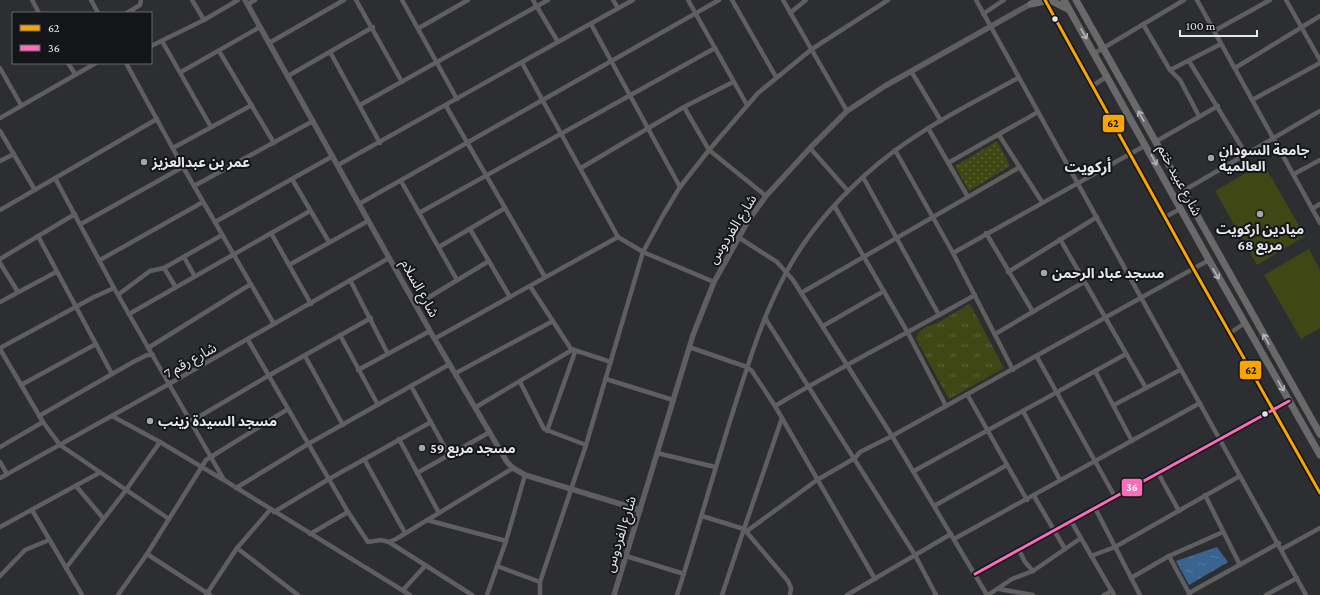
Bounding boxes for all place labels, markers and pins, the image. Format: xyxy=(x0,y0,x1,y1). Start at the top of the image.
unlabelled marker xyxy=(1050,14,1060,24)
place label: جامعة السودان العالمية xyxy=(1219,142,1310,174)
marker: جامعة السودان العالمية xyxy=(1206,153,1216,163)
place label: عمر بن عبدالعزيز xyxy=(151,154,250,171)
marker: عمر بن عبدالعزيز xyxy=(139,157,149,167)
marker: ميادين اركويت مربع 68 xyxy=(1255,209,1265,219)
place label: ميادين اركويت مربع 68 xyxy=(1216,221,1304,255)
place label: مسجد عباد الرحمن xyxy=(1052,265,1164,282)
marker: مسجد عباد الرحمن xyxy=(1039,268,1049,278)
unlabelled marker xyxy=(1260,409,1270,419)
place label: مسجد السيدة زينب xyxy=(158,413,277,430)
marker: مسجد السيدة زينب xyxy=(145,416,155,426)
place label: مسجد مربع 59 xyxy=(430,440,516,458)
marker: مسجد مربع 59 xyxy=(417,443,427,453)

